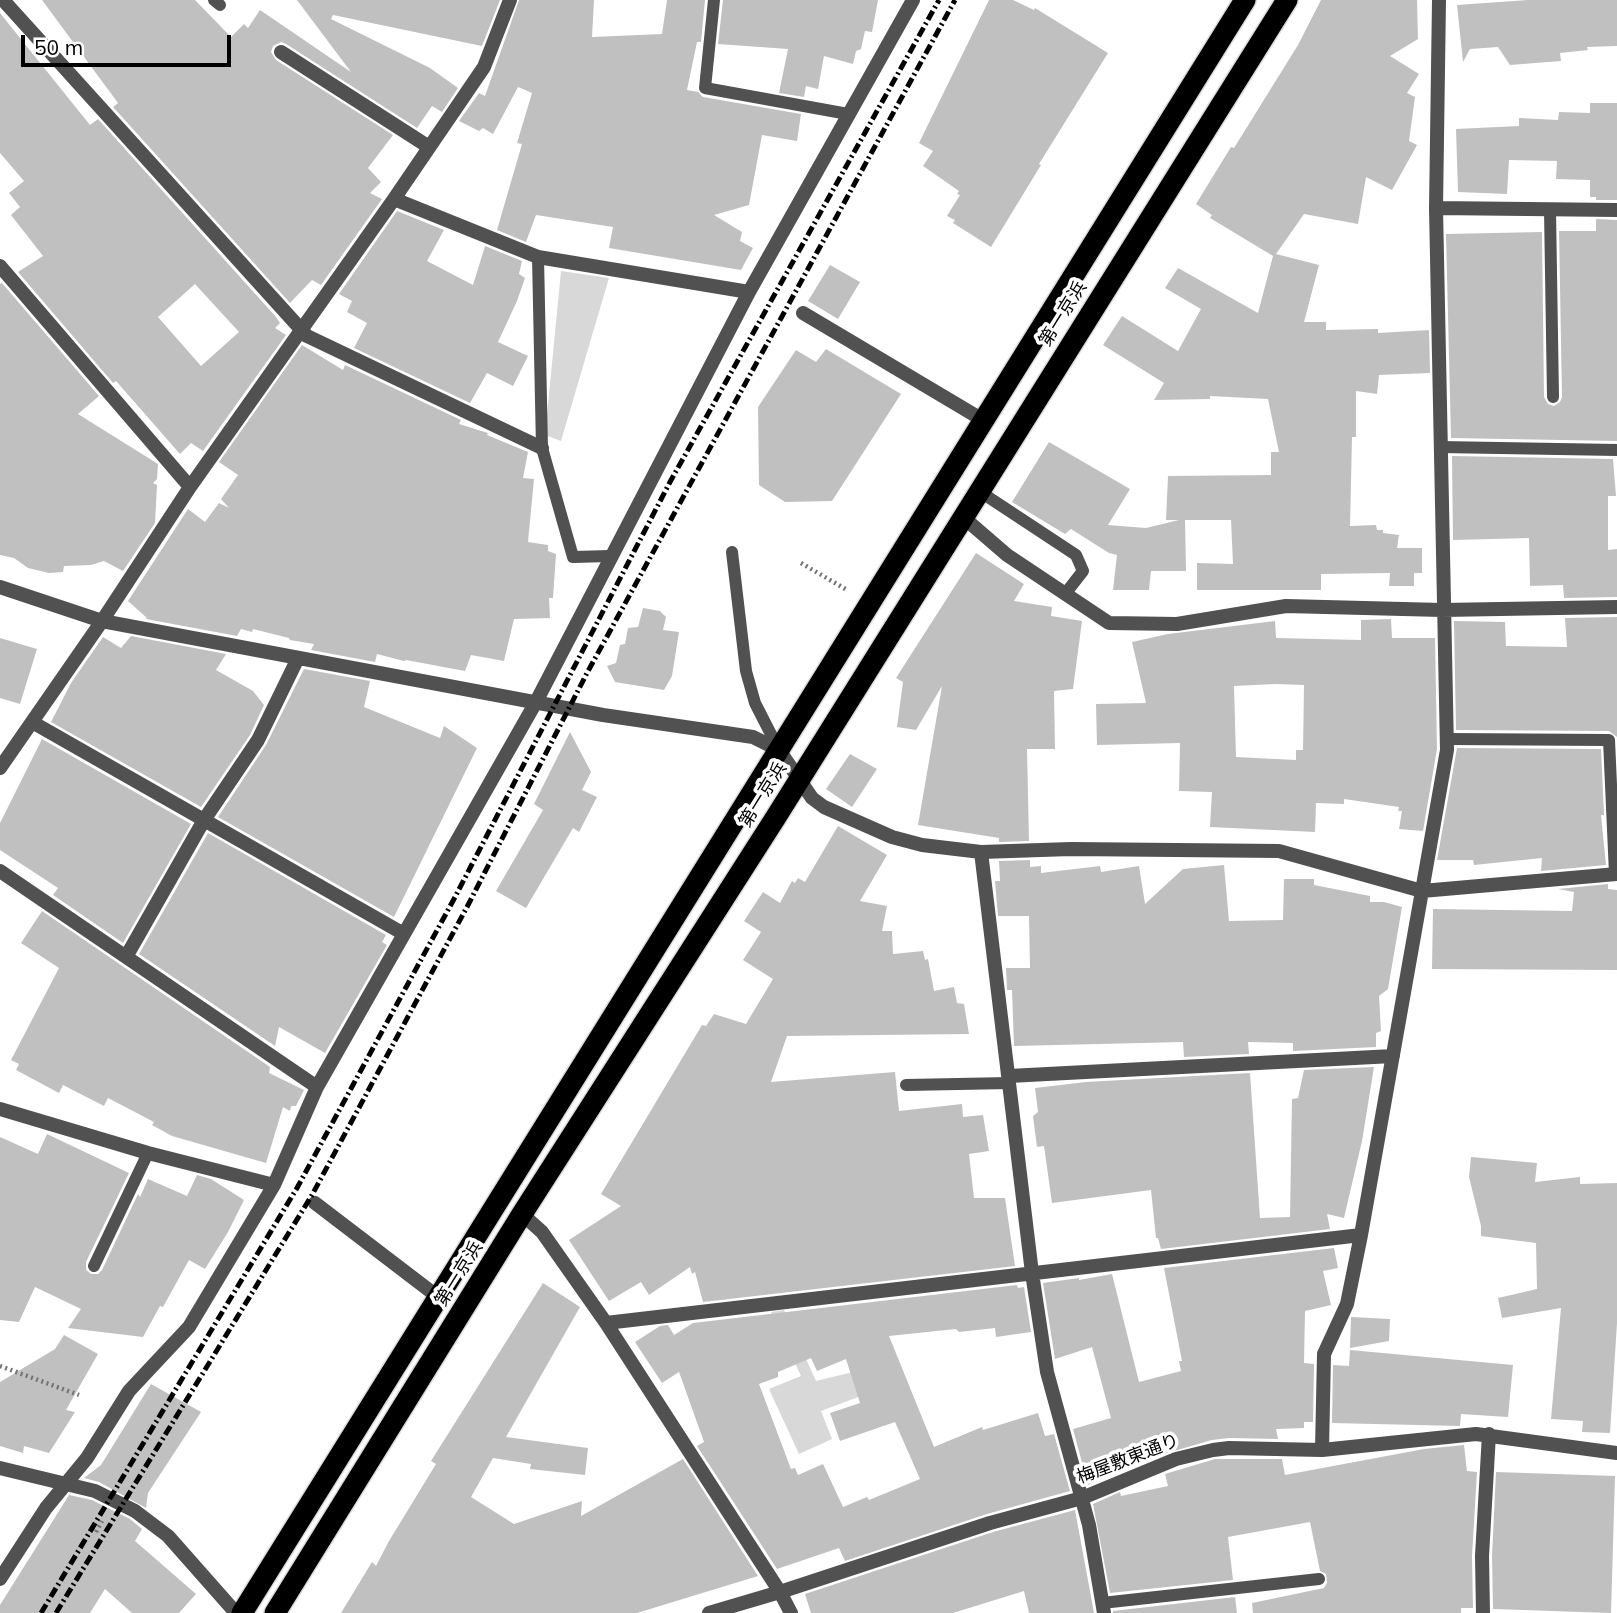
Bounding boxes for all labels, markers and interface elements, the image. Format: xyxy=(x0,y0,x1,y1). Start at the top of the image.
scale bar xyxy=(24,21,234,65)
text: 50 m xyxy=(34,34,83,60)
street label: 第一京浜 xyxy=(1035,278,1091,350)
street label: 第一京浜 xyxy=(735,759,791,831)
street label: 第一京浜 xyxy=(431,1238,487,1310)
street label: 梅屋敷東通り xyxy=(1074,1430,1182,1488)

